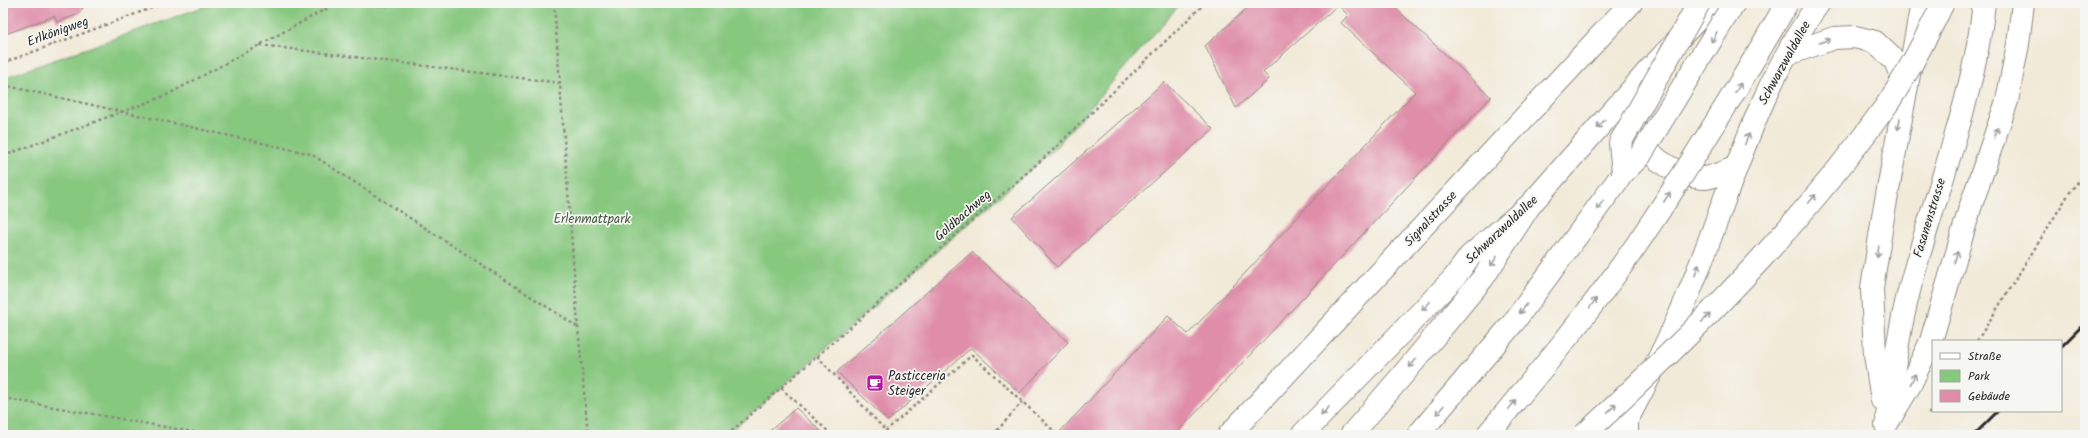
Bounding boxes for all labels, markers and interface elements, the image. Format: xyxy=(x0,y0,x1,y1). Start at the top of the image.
street label: Erlkönigweg xyxy=(24,11,92,53)
street label: Schwarzwaldallee xyxy=(1753,17,1817,109)
one-way arrow xyxy=(1710,31,1718,43)
one-way arrow xyxy=(1819,37,1832,44)
one-way arrow xyxy=(1735,82,1743,94)
one-way arrow xyxy=(1895,117,1903,130)
one-way arrow xyxy=(1597,119,1606,129)
one-way arrow xyxy=(1992,128,2000,140)
one-way arrow xyxy=(1743,134,1751,146)
street label: Fasanenstrasse xyxy=(1908,176,1952,260)
street label: Goldbachweg xyxy=(930,185,996,247)
street label: Signalstrasse xyxy=(1399,186,1463,252)
street label: Schwarzwaldallee xyxy=(1461,190,1543,269)
one-way arrow xyxy=(1663,192,1671,203)
one-way arrow xyxy=(1807,194,1816,204)
one-way arrow xyxy=(1596,199,1604,210)
park label: Erlenmattpark xyxy=(553,209,631,230)
one-way arrow xyxy=(1874,245,1882,258)
one-way arrow xyxy=(1952,251,1960,264)
one-way arrow xyxy=(1490,255,1498,266)
one-way arrow xyxy=(1694,264,1701,277)
one-way arrow xyxy=(1589,298,1597,309)
one-way arrow xyxy=(1421,301,1431,311)
one-way arrow xyxy=(1518,304,1527,315)
one-way arrow xyxy=(1701,313,1711,323)
legend xyxy=(1932,340,2062,412)
text: Straße xyxy=(1968,347,2002,366)
one-way arrow xyxy=(1409,357,1418,368)
place label: Pasticceria Steiger xyxy=(888,366,946,402)
text: Park xyxy=(1968,367,1990,386)
cafe icon: Pasticceria Steiger xyxy=(865,373,885,393)
one-way arrow xyxy=(1910,374,1917,386)
text: Gebäude xyxy=(1968,387,2010,406)
one-way arrow xyxy=(1507,400,1516,410)
one-way arrow xyxy=(1435,404,1444,415)
one-way arrow xyxy=(1607,404,1617,413)
one-way arrow xyxy=(1320,406,1330,416)

